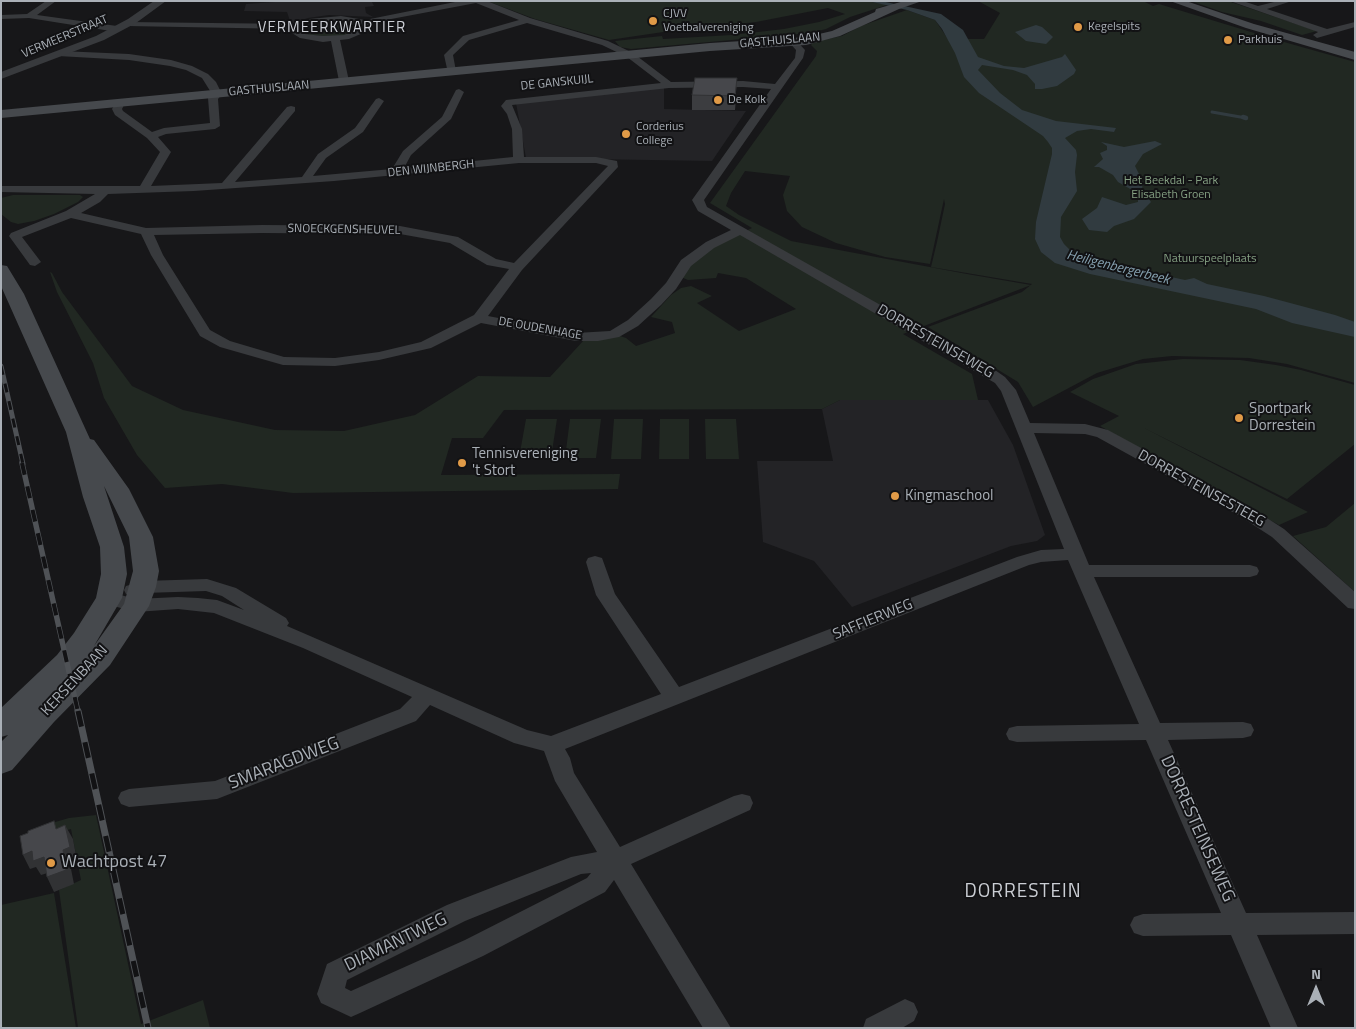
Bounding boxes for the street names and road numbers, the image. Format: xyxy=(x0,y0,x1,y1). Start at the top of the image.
street label: VERMEERSTRAAT xyxy=(20,12,110,62)
street label: GASTHUISLAAN xyxy=(739,30,821,52)
street label: DE GANSKUIJL xyxy=(520,72,594,94)
street label: GASTHUISLAAN xyxy=(228,78,310,100)
street label: DEN WIJNBERGH xyxy=(387,157,475,181)
street label: SNOECKGENSHEUVEL xyxy=(288,222,400,238)
street label: DORRESTEINSEWEG xyxy=(874,301,996,383)
street label: DE OUDENHAGE xyxy=(497,315,583,343)
street label: DORRESTEINSESTEEG xyxy=(1134,447,1268,531)
street label: SAFFIERWEG xyxy=(830,596,916,644)
street label: KERSENBAAN xyxy=(38,642,112,720)
street label: SMARAGDWEG xyxy=(226,733,342,795)
street label: DORRESTEINSEWEG xyxy=(1155,752,1239,906)
street label: DIAMANTWEG xyxy=(341,909,451,977)

